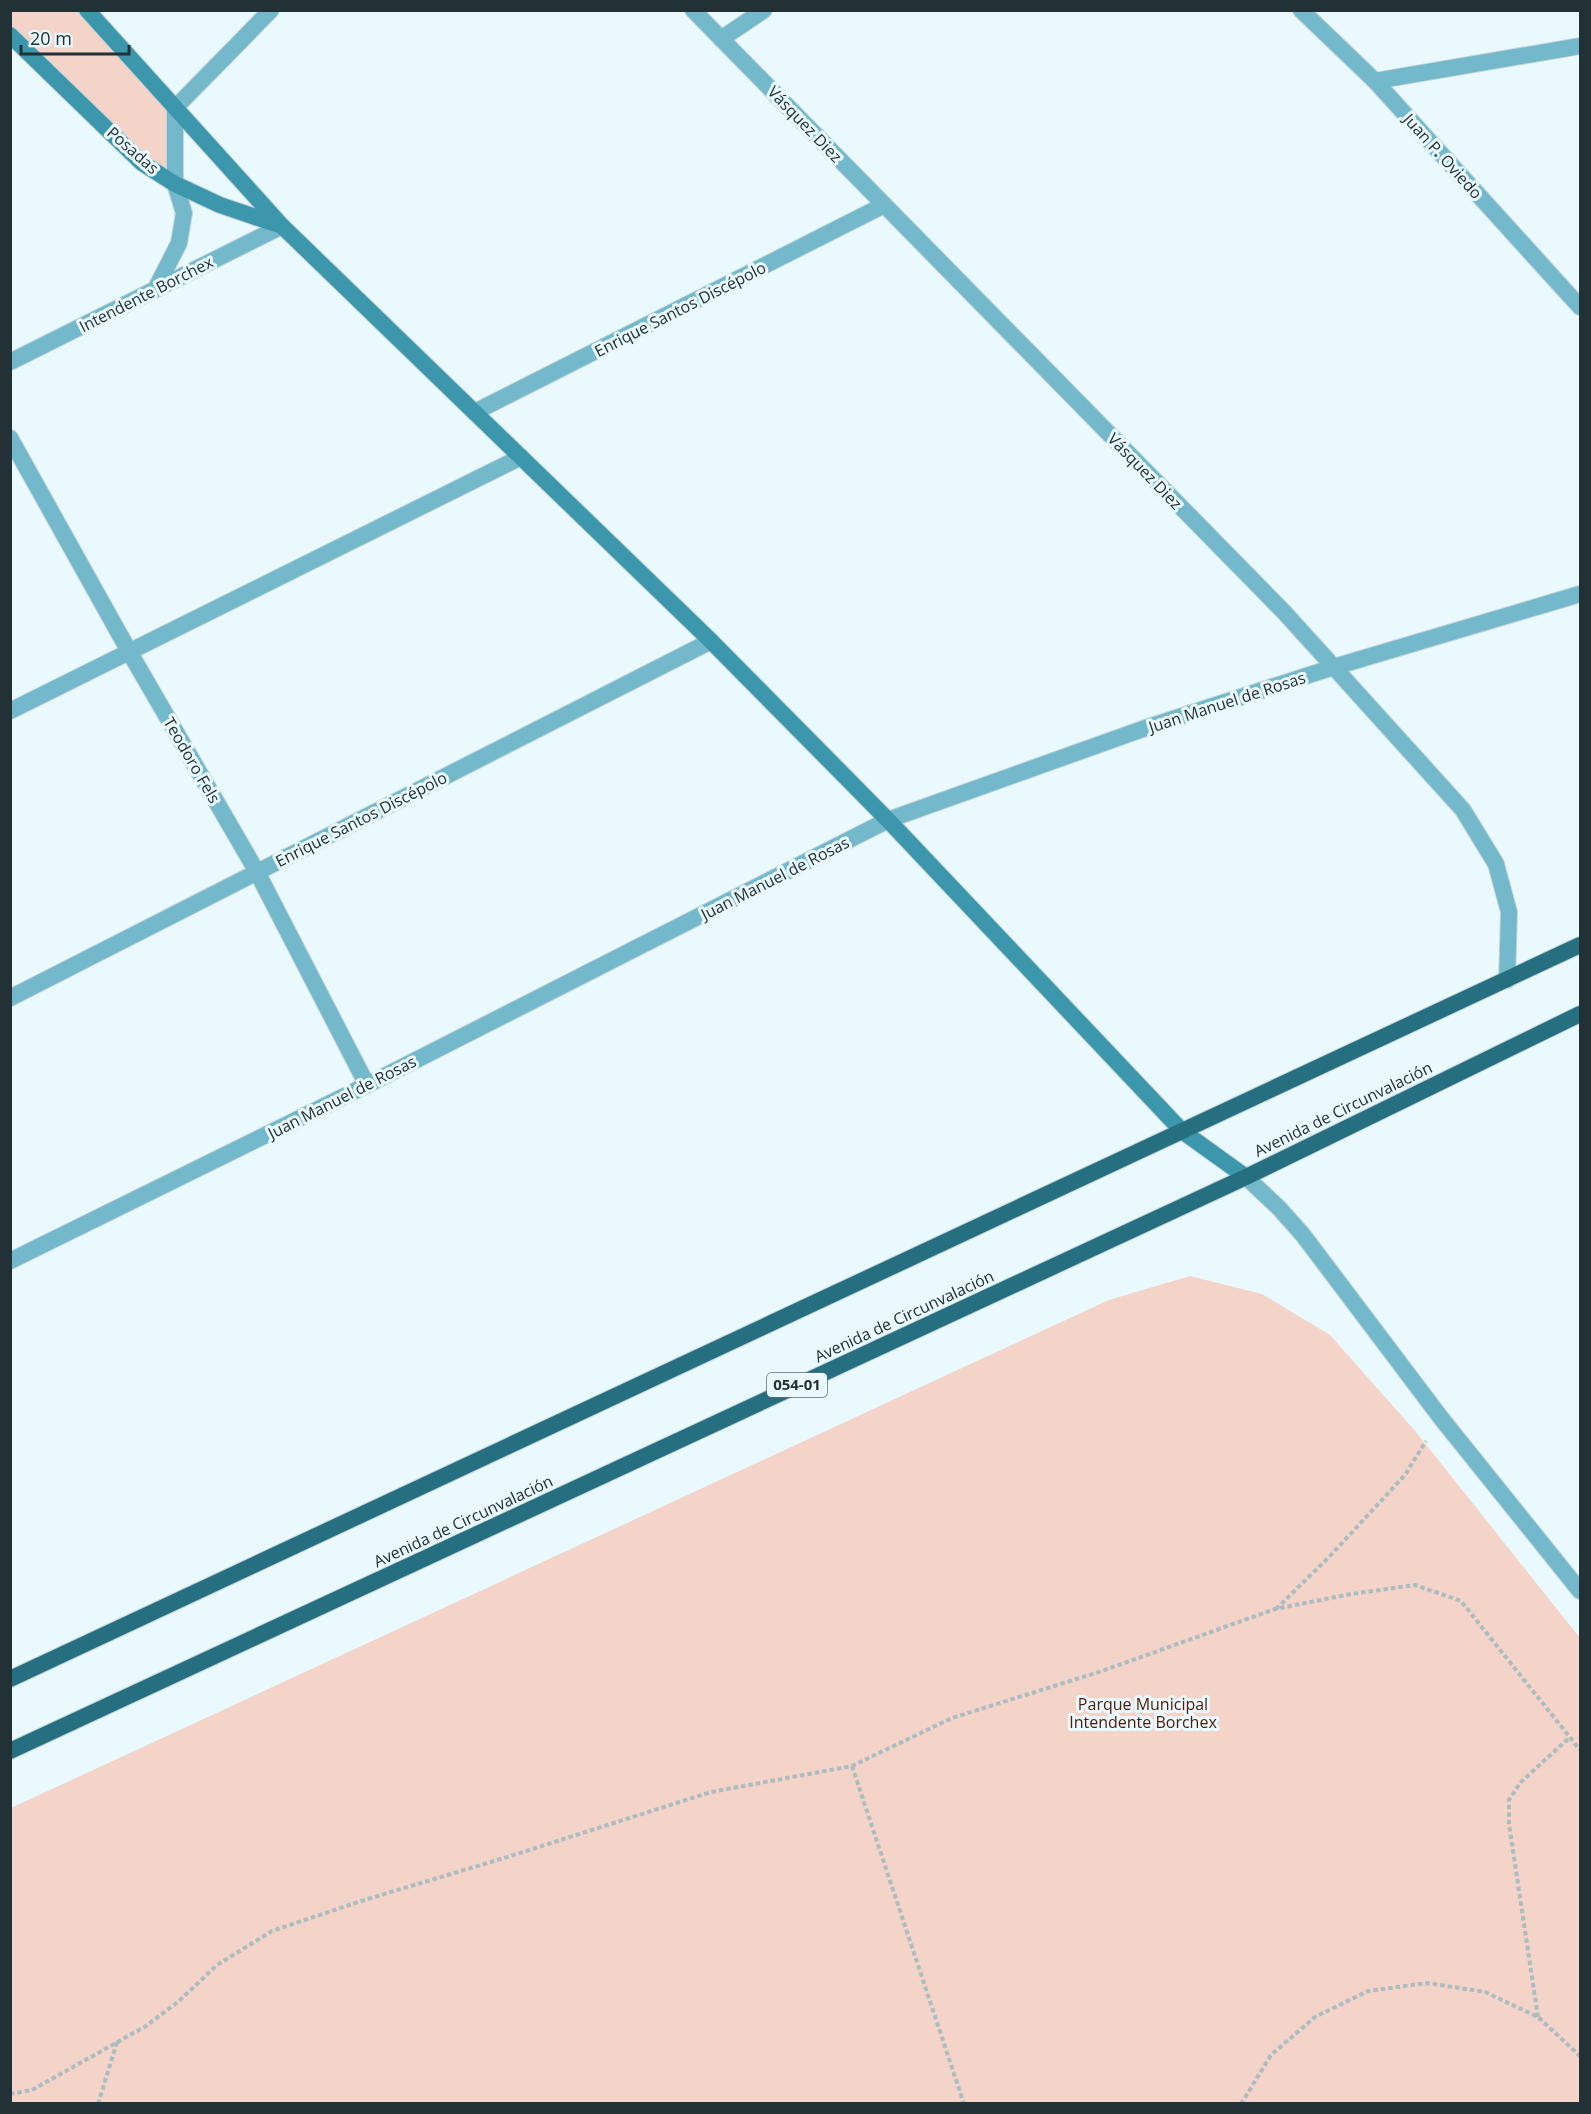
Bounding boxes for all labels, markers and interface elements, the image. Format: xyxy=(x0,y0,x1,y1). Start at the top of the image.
scale bar xyxy=(21,18,129,56)
text: 20 m xyxy=(30,26,72,50)
street label: Vásquez Diez xyxy=(763,81,847,167)
street label: Juan P. Oviedo xyxy=(1397,107,1487,203)
street label: Posadas xyxy=(102,121,164,179)
street label: Intendente Borchex xyxy=(75,250,217,337)
street label: Enrique Santos Discépolo xyxy=(591,256,769,362)
street label: Vásquez Diez xyxy=(1103,428,1187,514)
street label: Juan Manuel de Rosas xyxy=(1144,666,1308,738)
street label: Teodoro Fels xyxy=(158,713,226,807)
street label: Enrique Santos Discépolo xyxy=(272,766,450,872)
street label: Juan Manuel de Rosas xyxy=(695,831,853,926)
street label: Juan Manuel de Rosas xyxy=(262,1050,420,1145)
street label: Avenida de Circunvalación xyxy=(1250,1056,1436,1162)
street label: Avenida de Circunvalación xyxy=(811,1265,997,1367)
road number: 054-01 xyxy=(767,1373,827,1397)
street label: Avenida de Circunvalación xyxy=(370,1470,556,1572)
park label: Parque Municipal Intendente Borchex xyxy=(1069,1693,1217,1733)

